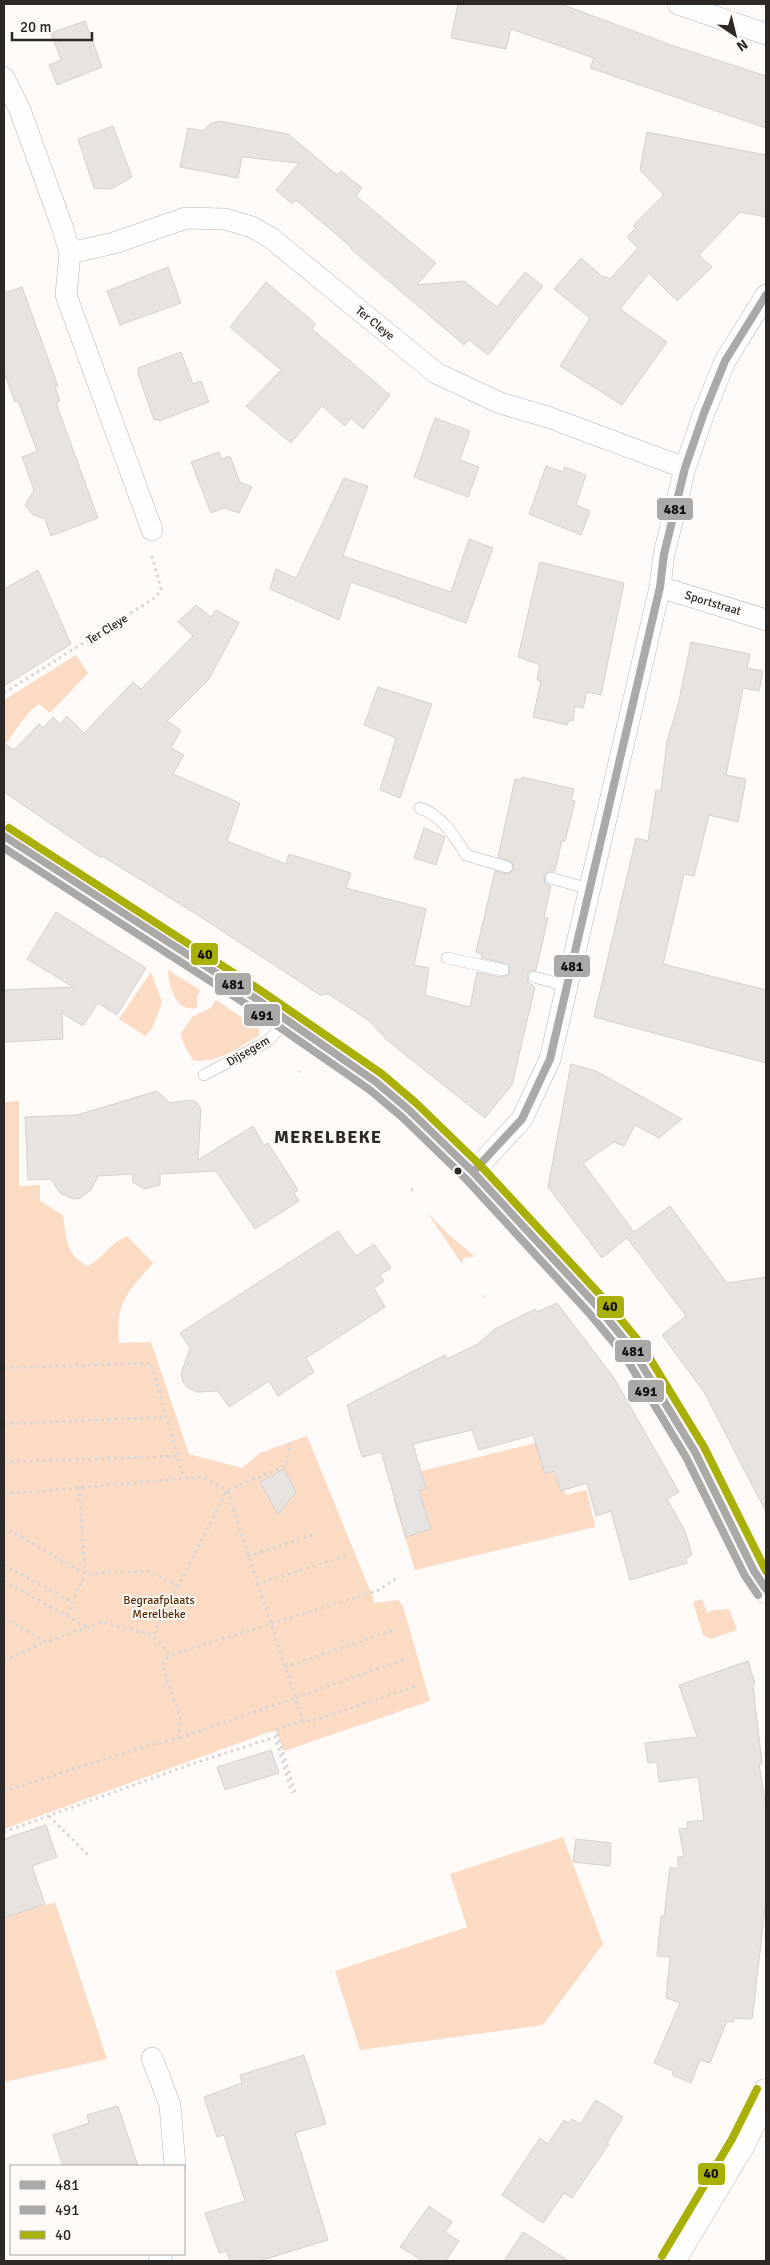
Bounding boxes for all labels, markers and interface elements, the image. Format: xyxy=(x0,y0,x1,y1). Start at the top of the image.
scale bar xyxy=(12,10,92,42)
north arrow xyxy=(710,10,760,60)
text: 20 m xyxy=(20,18,51,36)
text: N xyxy=(733,35,751,55)
street label: Ter Cleye xyxy=(352,303,397,344)
line badge: 481 xyxy=(656,497,694,521)
text: 481 xyxy=(664,501,687,518)
street label: Sportstraat xyxy=(683,588,743,619)
street label: Ter Cleye xyxy=(84,611,131,648)
line badge: 40 xyxy=(190,942,219,966)
text: 40 xyxy=(197,946,213,963)
line badge: 481 xyxy=(553,954,591,978)
text: 481 xyxy=(561,958,584,975)
line badge: 481 xyxy=(214,972,252,996)
text: 481 xyxy=(222,976,245,993)
line badge: 491 xyxy=(243,1003,281,1027)
text: 491 xyxy=(251,1007,274,1024)
street label: Dijsegem xyxy=(224,1033,273,1070)
district label: MERELBEKE xyxy=(274,1126,382,1148)
unlabelled marker xyxy=(453,1166,463,1176)
line badge: 40 xyxy=(596,1295,625,1319)
text: 40 xyxy=(602,1298,618,1315)
line badge: 481 xyxy=(614,1339,652,1363)
text: 481 xyxy=(622,1343,645,1360)
line badge: 491 xyxy=(627,1379,665,1403)
text: 491 xyxy=(635,1383,658,1400)
park label: Begraafplaats Merelbeke xyxy=(123,1593,195,1622)
line badge: 40 xyxy=(697,2162,726,2186)
legend xyxy=(10,2165,185,2255)
text: 40 xyxy=(703,2165,719,2182)
text: 481 xyxy=(55,2176,79,2194)
text: 491 xyxy=(55,2201,79,2219)
text: 40 xyxy=(55,2226,71,2244)

